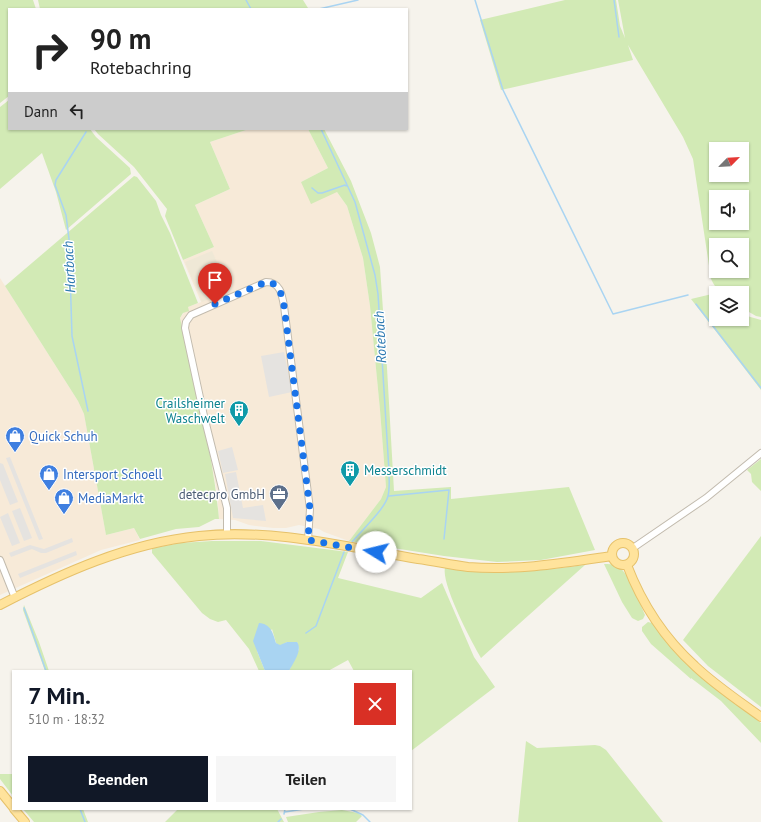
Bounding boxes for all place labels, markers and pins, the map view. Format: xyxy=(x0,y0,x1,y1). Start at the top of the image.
pin xyxy=(198,263,232,304)
place label: Crailsheimer Waschwelt xyxy=(155,395,226,427)
building icon: Crailsheimer Waschwelt xyxy=(228,399,250,427)
shop icon: Quick Schuh xyxy=(4,425,26,453)
place label: Quick Schuh xyxy=(29,428,98,445)
building icon: Messerschmidt xyxy=(339,459,361,487)
place label: Messerschmidt xyxy=(364,462,447,479)
shop icon: Intersport Schoell xyxy=(38,463,60,491)
place label: Intersport Schoell xyxy=(63,466,163,483)
office icon: detecpro GmbH xyxy=(268,483,290,511)
place label: detecpro GmbH xyxy=(179,486,265,503)
shop icon: MediaMarkt xyxy=(53,487,75,515)
place label: MediaMarkt xyxy=(78,490,144,507)

